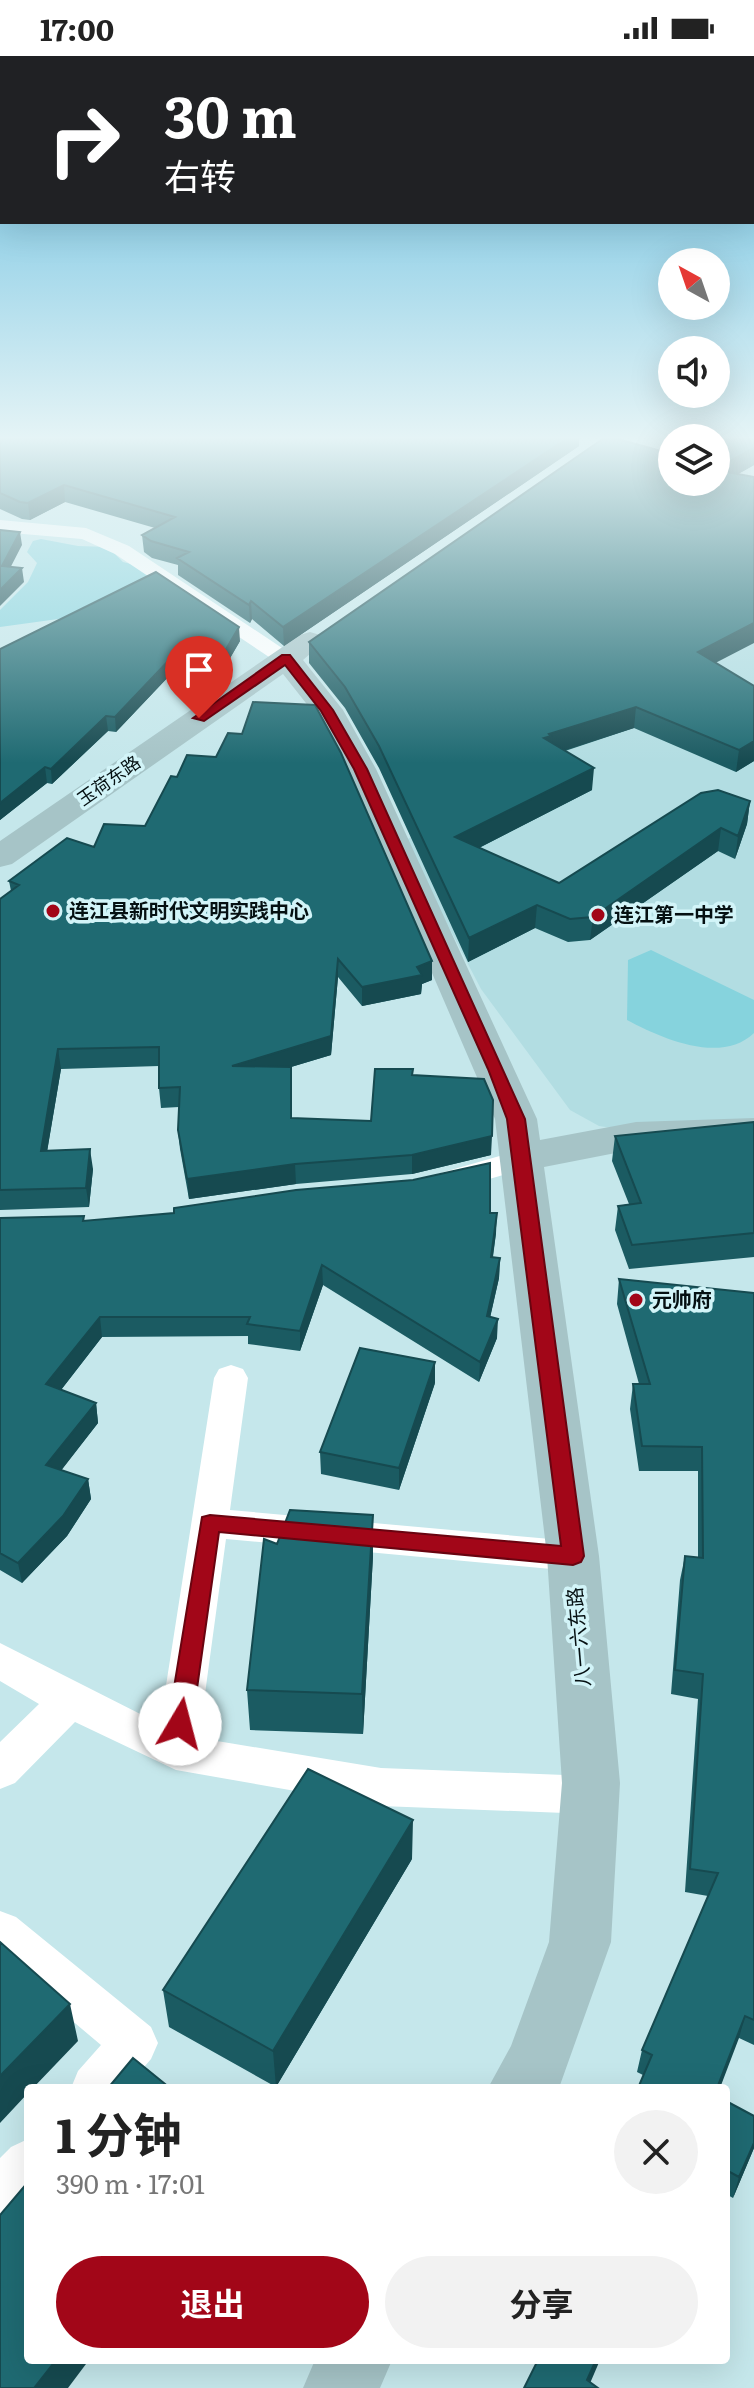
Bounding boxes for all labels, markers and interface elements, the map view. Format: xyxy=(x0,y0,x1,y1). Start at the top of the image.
text: 17:00 xyxy=(40,6,114,50)
text: 30 m xyxy=(164,72,297,155)
icon: right xyxy=(32,88,136,192)
text: 右转 xyxy=(164,148,236,201)
north arrow xyxy=(658,248,730,320)
map controls xyxy=(658,248,730,496)
button: sound xyxy=(658,336,730,408)
button: layers xyxy=(658,424,730,496)
pin xyxy=(165,636,233,718)
icon: arrive xyxy=(177,648,221,692)
street label: 玉荷东路 xyxy=(71,748,145,811)
place label: 连江县新时代文明实践中心 xyxy=(69,894,309,924)
place label: 连江第一中学 xyxy=(614,898,734,928)
marker: 连江县新时代文明实践中心 xyxy=(44,902,62,920)
marker: 连江第一中学 xyxy=(589,906,607,924)
place label: 元帅府 xyxy=(652,1283,712,1313)
marker: 元帅府 xyxy=(627,1291,645,1309)
street label: 八一六东路 xyxy=(558,1586,596,1688)
position arrow xyxy=(138,1682,222,1766)
text: 1 分钟 xyxy=(56,2097,181,2168)
button: close xyxy=(614,2110,698,2194)
text: 390 m · 17:01 xyxy=(56,2163,205,2202)
button: 退出 xyxy=(56,2256,369,2348)
button: 分享 xyxy=(385,2256,698,2348)

